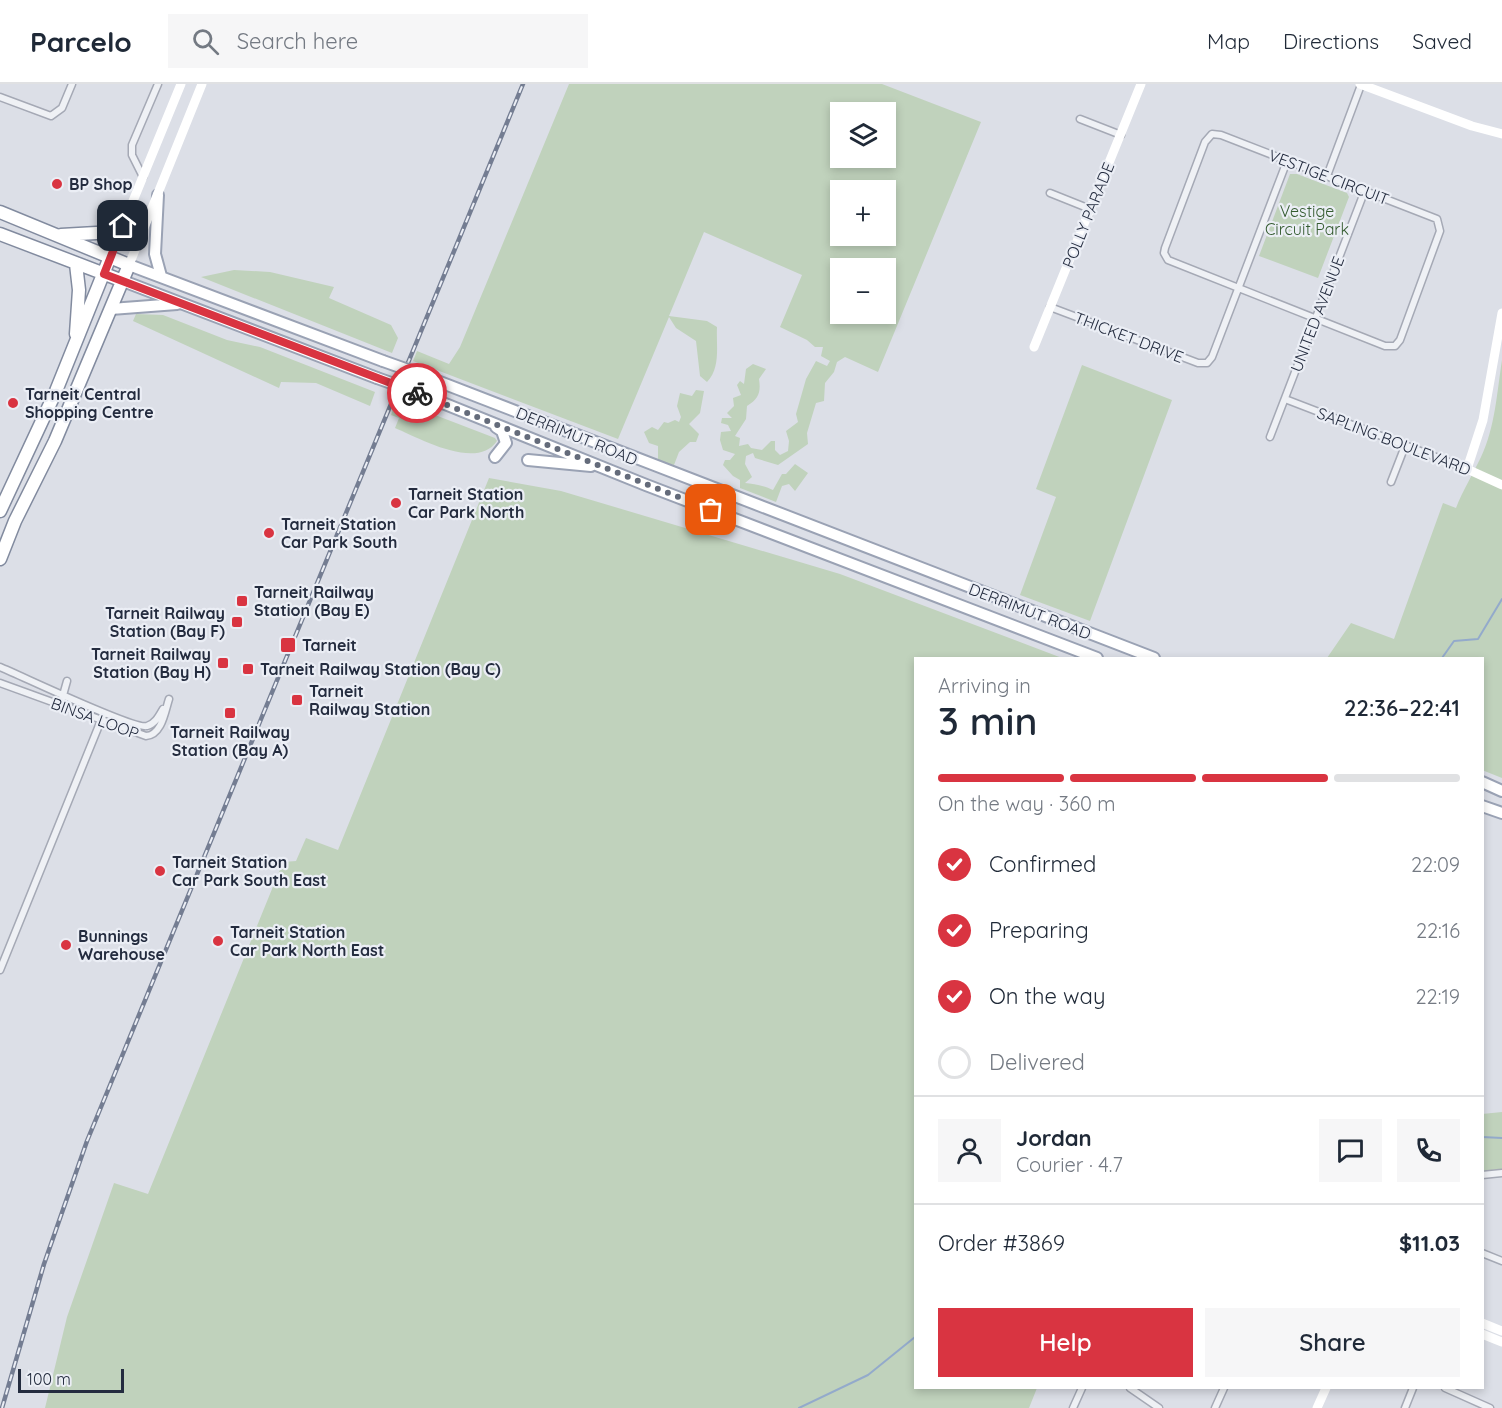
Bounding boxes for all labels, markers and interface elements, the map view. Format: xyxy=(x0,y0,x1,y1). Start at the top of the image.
search box xyxy=(168,14,588,68)
text: Parcelo xyxy=(30,24,132,59)
icon: search xyxy=(189,25,222,58)
text: Search here xyxy=(237,27,358,55)
text: Map xyxy=(1207,28,1250,54)
text: Directions xyxy=(1283,28,1379,54)
text: Saved xyxy=(1412,28,1472,54)
map controls xyxy=(830,102,896,324)
button: layers xyxy=(830,102,896,168)
street label: VESTIGE CIRCUIT xyxy=(1266,145,1392,209)
street label: POLLY PARADE xyxy=(1058,159,1118,271)
place label: BP Shop xyxy=(69,174,133,194)
marker: BP Shop xyxy=(50,177,64,191)
button: + xyxy=(830,180,896,246)
pin xyxy=(97,200,148,251)
park label: Vestige Circuit Park xyxy=(1265,201,1349,239)
icon: home xyxy=(106,209,139,242)
street label: UNITED AVENUE xyxy=(1286,253,1348,375)
button: − xyxy=(830,258,896,324)
street label: THICKET DRIVE xyxy=(1071,307,1187,367)
courier xyxy=(387,363,447,423)
icon: bike xyxy=(401,377,434,410)
place label: Tarneit Central Shopping Centre xyxy=(25,384,154,422)
marker: Tarneit Central Shopping Centre xyxy=(6,396,20,410)
street label: SAPLING BOULEVARD xyxy=(1314,402,1474,480)
street label: DERRIMUT ROAD xyxy=(513,403,641,469)
place label: Tarneit Station Car Park North xyxy=(408,484,524,522)
pin xyxy=(685,484,736,535)
icon: bag xyxy=(694,493,727,526)
marker: Tarneit Station Car Park North xyxy=(389,496,403,510)
place label: Tarneit Station Car Park South xyxy=(281,514,398,552)
marker: Tarneit Station Car Park South xyxy=(262,526,276,540)
street label: DERRIMUT ROAD xyxy=(966,578,1094,644)
place label: Tarneit Railway Station (Bay E) xyxy=(254,582,374,620)
marker: Tarneit Railway Station (Bay E) xyxy=(235,594,249,608)
place label: Tarneit Railway Station (Bay F) xyxy=(105,603,225,641)
marker: Tarneit Railway Station (Bay F) xyxy=(230,615,244,629)
place label: Tarneit xyxy=(302,635,357,655)
marker: Tarneit xyxy=(279,636,297,654)
place label: Tarneit Railway Station (Bay H) xyxy=(91,644,211,682)
marker: Tarneit Railway Station (Bay H) xyxy=(216,656,230,670)
place label: Tarneit Railway Station (Bay C) xyxy=(260,659,501,679)
marker: Tarneit Railway Station (Bay C) xyxy=(241,662,255,676)
text: Arriving in xyxy=(938,673,1031,698)
place label: Tarneit Railway Station xyxy=(309,681,430,719)
street label: BINSA LOOP xyxy=(48,693,142,743)
marker: Tarneit Railway Station xyxy=(290,693,304,707)
text: 22:36–22:41 xyxy=(1344,694,1460,722)
text: 3 min xyxy=(938,696,1037,745)
marker: Tarneit Railway Station (Bay A) xyxy=(223,706,237,720)
place label: Tarneit Railway Station (Bay A) xyxy=(170,722,290,760)
text: On the way · 360 m xyxy=(938,791,1116,816)
icon: check xyxy=(938,848,971,881)
text: Confirmed xyxy=(989,850,1096,878)
place label: Tarneit Station Car Park South East xyxy=(172,852,326,890)
text: 22:09 xyxy=(1411,852,1460,877)
marker: Tarneit Station Car Park South East xyxy=(153,864,167,878)
icon: check xyxy=(938,914,971,947)
text: Preparing xyxy=(989,916,1089,944)
text: 22:16 xyxy=(1416,918,1460,943)
place label: Tarneit Station Car Park North East xyxy=(230,922,384,960)
place label: Bunnings Warehouse xyxy=(78,926,165,964)
marker: Tarneit Station Car Park North East xyxy=(211,934,225,948)
marker: Bunnings Warehouse xyxy=(59,938,73,952)
icon: check xyxy=(938,980,971,1013)
text: On the way xyxy=(989,982,1105,1010)
text: 22:19 xyxy=(1416,984,1460,1009)
text: Delivered xyxy=(989,1048,1085,1076)
button: person xyxy=(938,1119,1001,1182)
button: chat xyxy=(1319,1119,1382,1182)
button: phone xyxy=(1397,1119,1460,1182)
text: Jordan xyxy=(1016,1124,1092,1152)
text: Courier · 4.7 xyxy=(1016,1152,1123,1177)
text: Order #3869 xyxy=(938,1229,1065,1257)
text: $11.03 xyxy=(1399,1229,1460,1257)
button: Help xyxy=(938,1308,1193,1377)
button: Share xyxy=(1205,1308,1460,1377)
scale bar xyxy=(18,1366,124,1394)
text: 100 m xyxy=(27,1369,71,1389)

